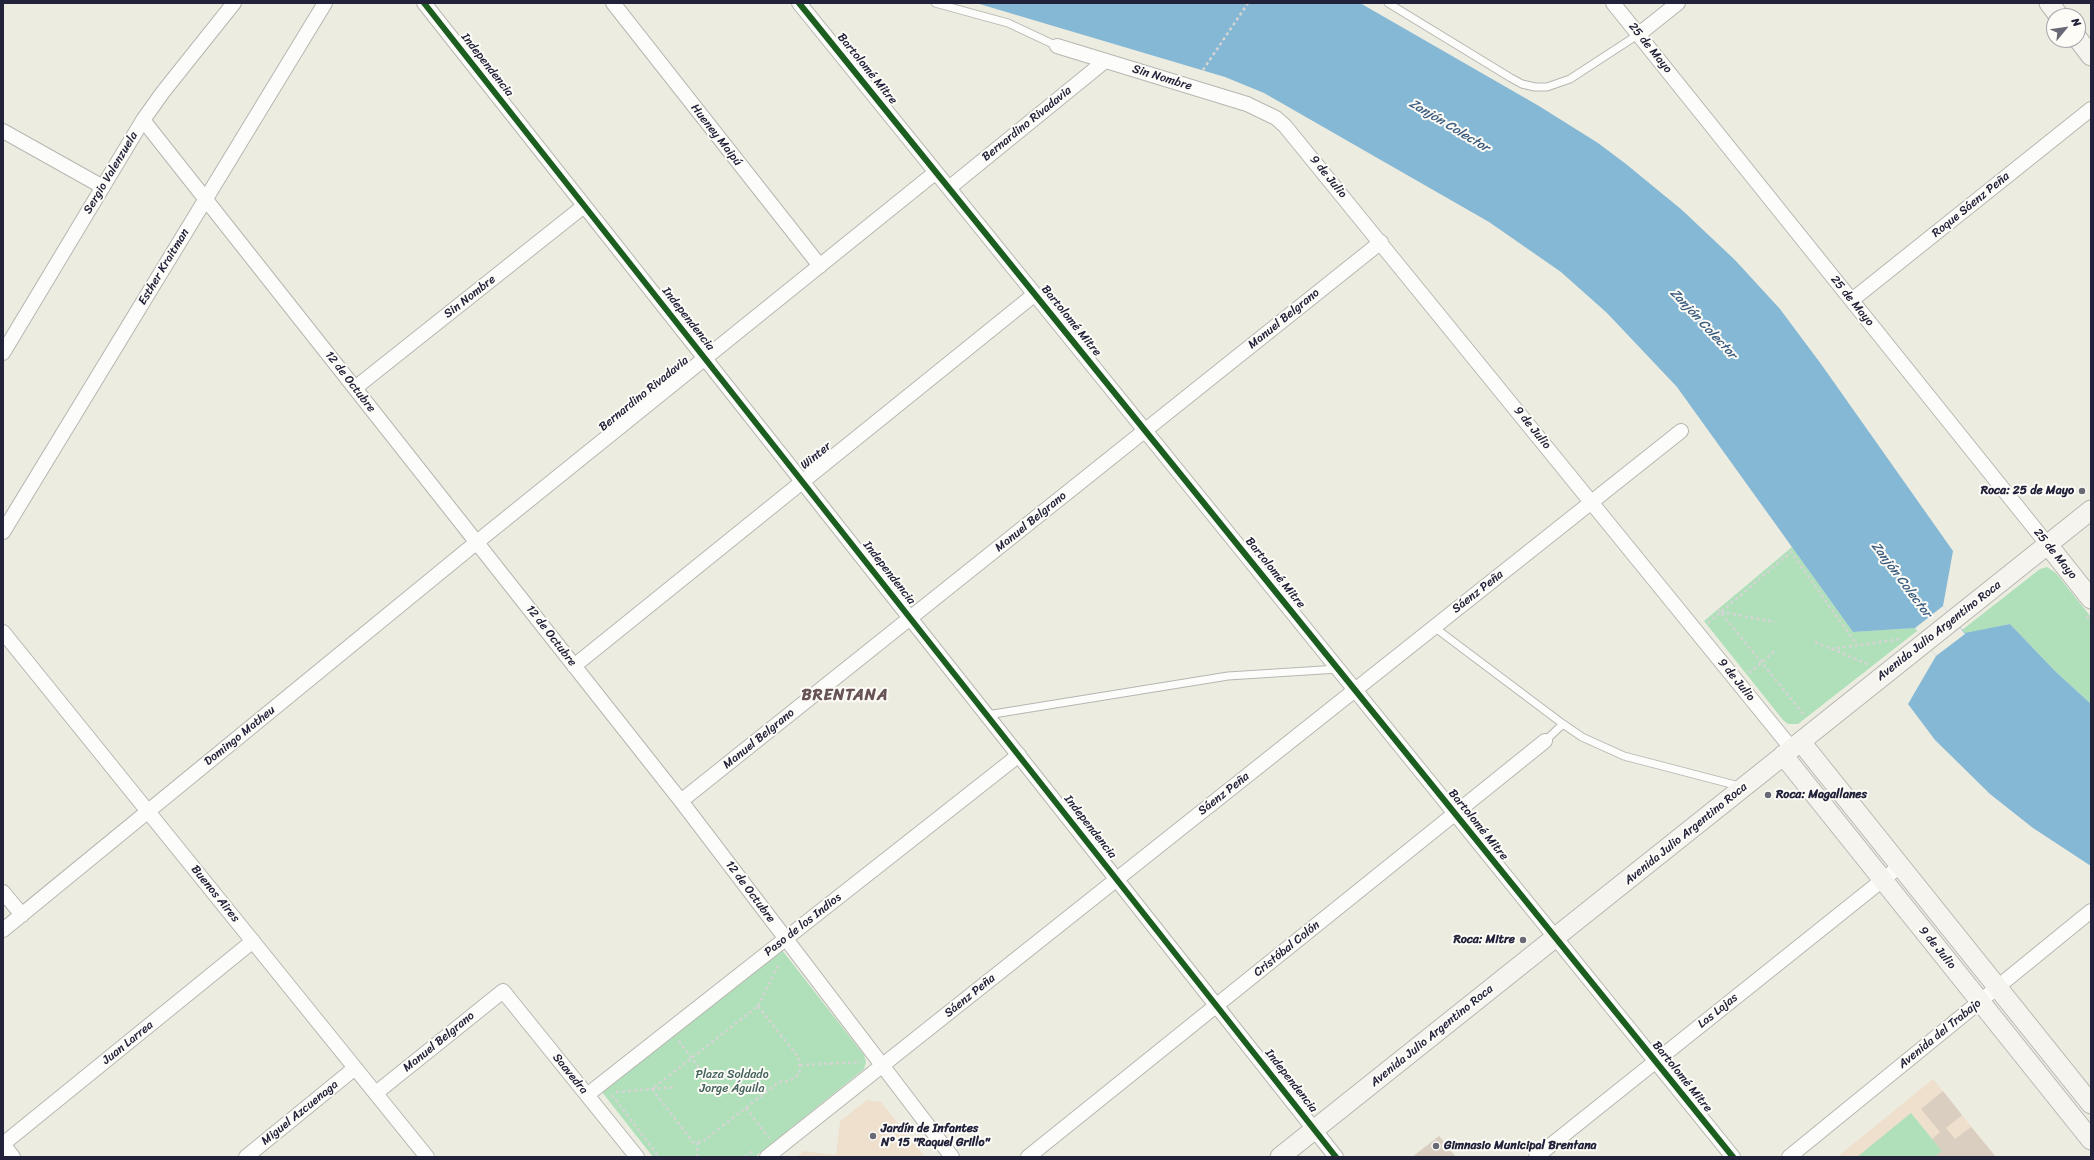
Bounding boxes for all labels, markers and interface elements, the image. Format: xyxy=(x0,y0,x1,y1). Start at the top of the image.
north arrow xyxy=(2046,8,2086,48)
text: N xyxy=(2066,14,2086,30)
street label: 25 de Mayo xyxy=(1625,20,1675,76)
street label: Independencia xyxy=(458,30,516,100)
street label: Bartolomé Mitre xyxy=(834,31,900,107)
street label: Sin Nombre xyxy=(1130,62,1194,94)
street label: Bernardino Rivadavia xyxy=(979,84,1075,164)
water label: Zanjón Colector xyxy=(1406,96,1492,156)
street label: Hueney Maipú xyxy=(687,101,745,169)
street label: Sergio Valenzuela xyxy=(81,129,141,217)
street label: 9 de Julio xyxy=(1306,153,1350,201)
street label: Roque Sáenz Peña xyxy=(1929,169,2013,241)
street label: Esther Kraitman xyxy=(136,226,192,308)
street label: Sin Nombre xyxy=(441,272,499,322)
street label: 25 de Mayo xyxy=(1827,273,1877,329)
street label: Bartolomé Mitre xyxy=(1038,283,1104,359)
street label: Independencia xyxy=(659,284,717,354)
street label: Manuel Belgrano xyxy=(1245,286,1323,352)
water label: Zanjón Colector xyxy=(1666,286,1740,362)
street label: 12 de Octubre xyxy=(322,349,378,415)
street label: Bernardino Rivadavia xyxy=(596,354,692,434)
street label: 9 de Julio xyxy=(1510,404,1554,452)
street label: Winter xyxy=(798,439,834,473)
place label: Roca: 25 de Mayo xyxy=(1981,484,2074,498)
marker: Roca: 25 de Mayo xyxy=(2077,486,2087,496)
street label: Manuel Belgrano xyxy=(992,489,1070,555)
street label: 25 de Mayo xyxy=(2030,526,2080,582)
street label: Bartolomé Mitre xyxy=(1242,535,1308,611)
street label: Independencia xyxy=(860,538,918,608)
water label: Zanjón Colector xyxy=(1868,539,1934,621)
street label: Sáenz Peña xyxy=(1450,568,1506,616)
street label: Avenida Julio Argentino Roca xyxy=(1874,578,2004,684)
street label: 12 de Octubre xyxy=(523,603,579,669)
street label: 9 de Julio xyxy=(1714,656,1758,704)
district label: BRENTANA xyxy=(802,686,888,706)
street label: Domingo Matheu xyxy=(202,703,278,769)
street label: Manuel Belgrano xyxy=(720,706,798,772)
street label: Sáenz Peña xyxy=(1196,770,1252,818)
street label: Avenida Julio Argentino Roca xyxy=(1622,780,1750,888)
street label: Bartolomé Mitre xyxy=(1445,787,1511,863)
place label: Roca: Magallanes xyxy=(1776,788,1867,802)
marker: Roca: Magallanes xyxy=(1763,790,1773,800)
street label: Independencia xyxy=(1061,792,1119,862)
street label: 12 de Octubre xyxy=(722,858,778,926)
street label: Buenos Aires xyxy=(188,863,242,925)
street label: Paso de los Indios xyxy=(762,890,844,960)
street label: Cristóbal Colón xyxy=(1251,918,1323,980)
street label: 9 de Julio xyxy=(1915,924,1959,972)
place label: Roca: Mitre xyxy=(1453,933,1515,947)
marker: Roca: Mitre xyxy=(1518,935,1528,945)
street label: Sáenz Peña xyxy=(942,971,998,1021)
street label: Avenida Julio Argentino Roca xyxy=(1368,982,1496,1090)
street label: Las Lajas xyxy=(1695,991,1741,1031)
street label: Avenida del Trabajo xyxy=(1896,996,1984,1072)
street label: Manuel Belgrano xyxy=(400,1009,478,1075)
street label: Juan Larrea xyxy=(100,1018,156,1068)
street label: Bartolomé Mitre xyxy=(1649,1039,1715,1115)
street label: Independencia xyxy=(1262,1046,1320,1116)
street label: Saavedra xyxy=(549,1051,591,1097)
park label: Plaza Soldado Jorge Águila xyxy=(695,1068,769,1096)
street label: Miguel Azcuenaga xyxy=(259,1078,341,1148)
place label: Jardín de Infantes N° 15 "Raquel Grillo" xyxy=(881,1122,990,1150)
marker: Jardín de Infantes N° 15 "Raquel Grillo" xyxy=(868,1131,878,1141)
place label: Gimnasio Municipal Brentana xyxy=(1444,1139,1597,1153)
marker: Gimnasio Municipal Brentana xyxy=(1431,1141,1441,1151)

